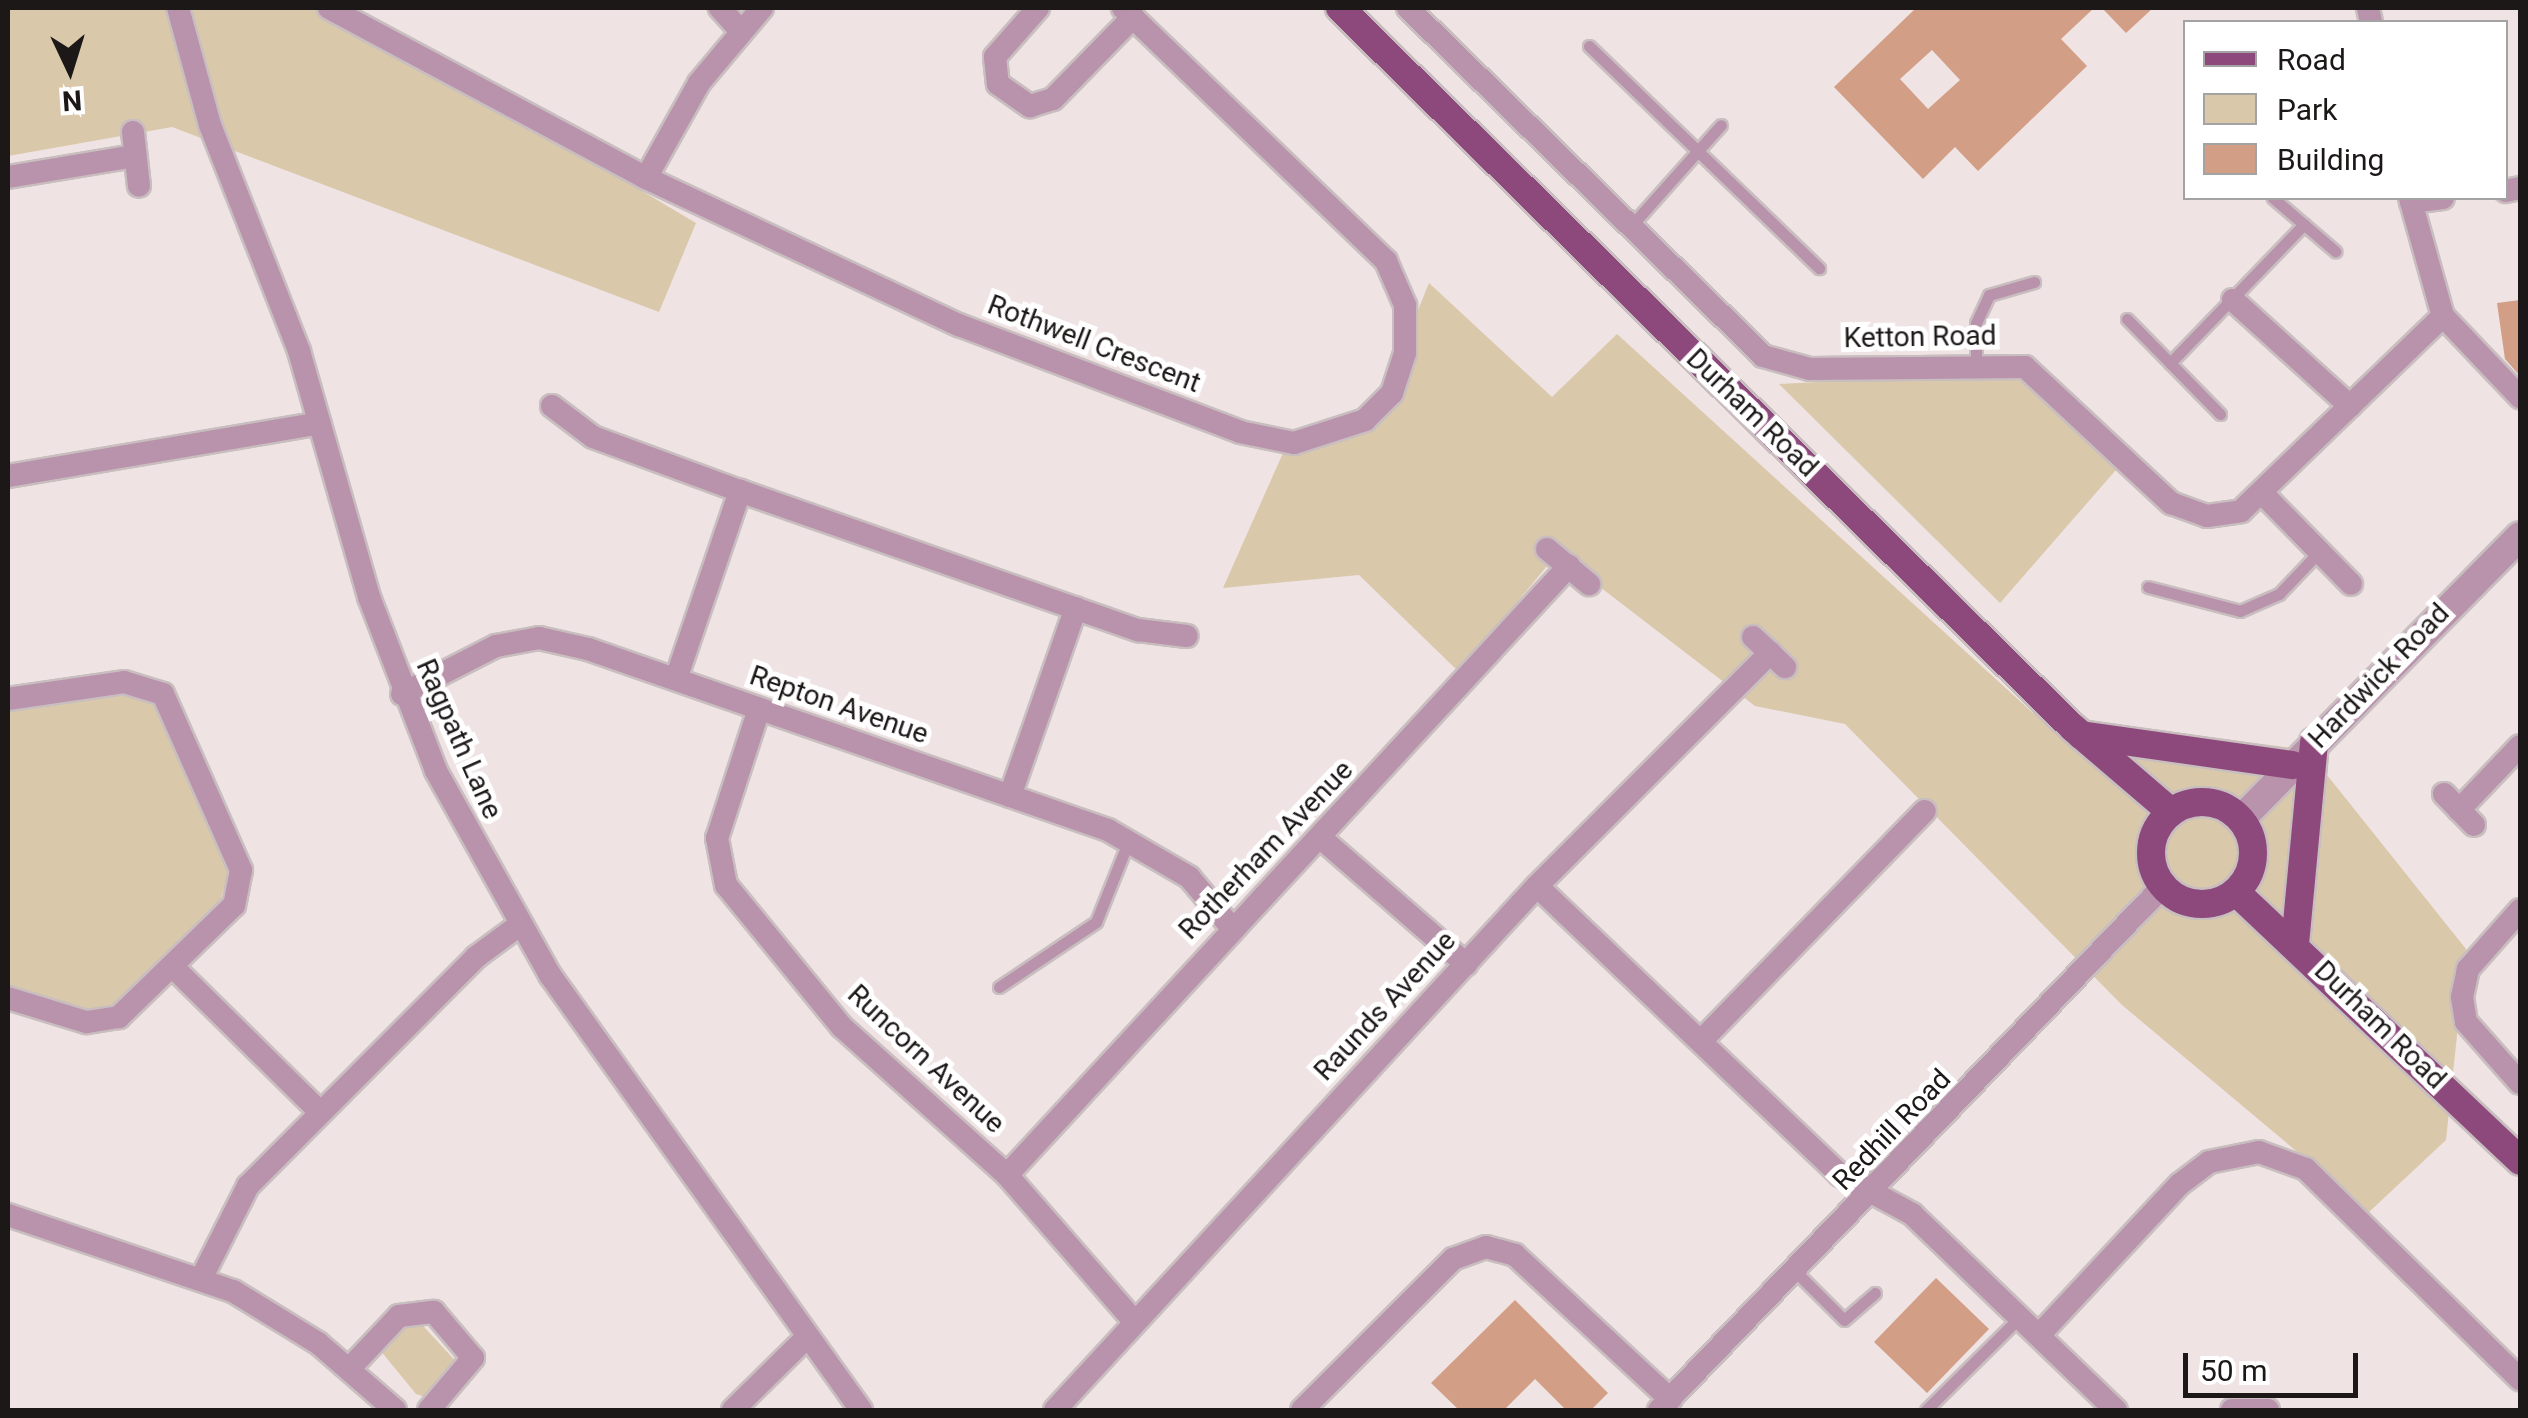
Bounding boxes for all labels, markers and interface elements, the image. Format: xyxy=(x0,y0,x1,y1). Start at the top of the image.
north arrow xyxy=(20,20,120,120)
legend xyxy=(2183,20,2508,200)
text: Road xyxy=(2277,42,2346,77)
text: N xyxy=(61,83,83,118)
text: Park xyxy=(2277,92,2337,127)
text: Building xyxy=(2277,142,2384,177)
street label: Rothwell Crescent xyxy=(983,288,1205,400)
street label: Ketton Road xyxy=(1843,319,1997,355)
street label: Durham Road xyxy=(1679,342,1825,484)
street label: Hardwick Road xyxy=(2302,597,2456,755)
street label: Ragpath Lane xyxy=(409,654,509,824)
street label: Repton Avenue xyxy=(745,659,933,751)
street label: Rotherham Avenue xyxy=(1172,754,1360,946)
street label: Raunds Avenue xyxy=(1307,924,1463,1088)
street label: Durham Road xyxy=(2307,954,2453,1096)
street label: Runcorn Avenue xyxy=(841,978,1011,1140)
street label: Redhill Road xyxy=(1826,1063,1958,1197)
scale bar xyxy=(2188,1333,2363,1395)
text: 50 m xyxy=(2200,1353,2267,1388)

